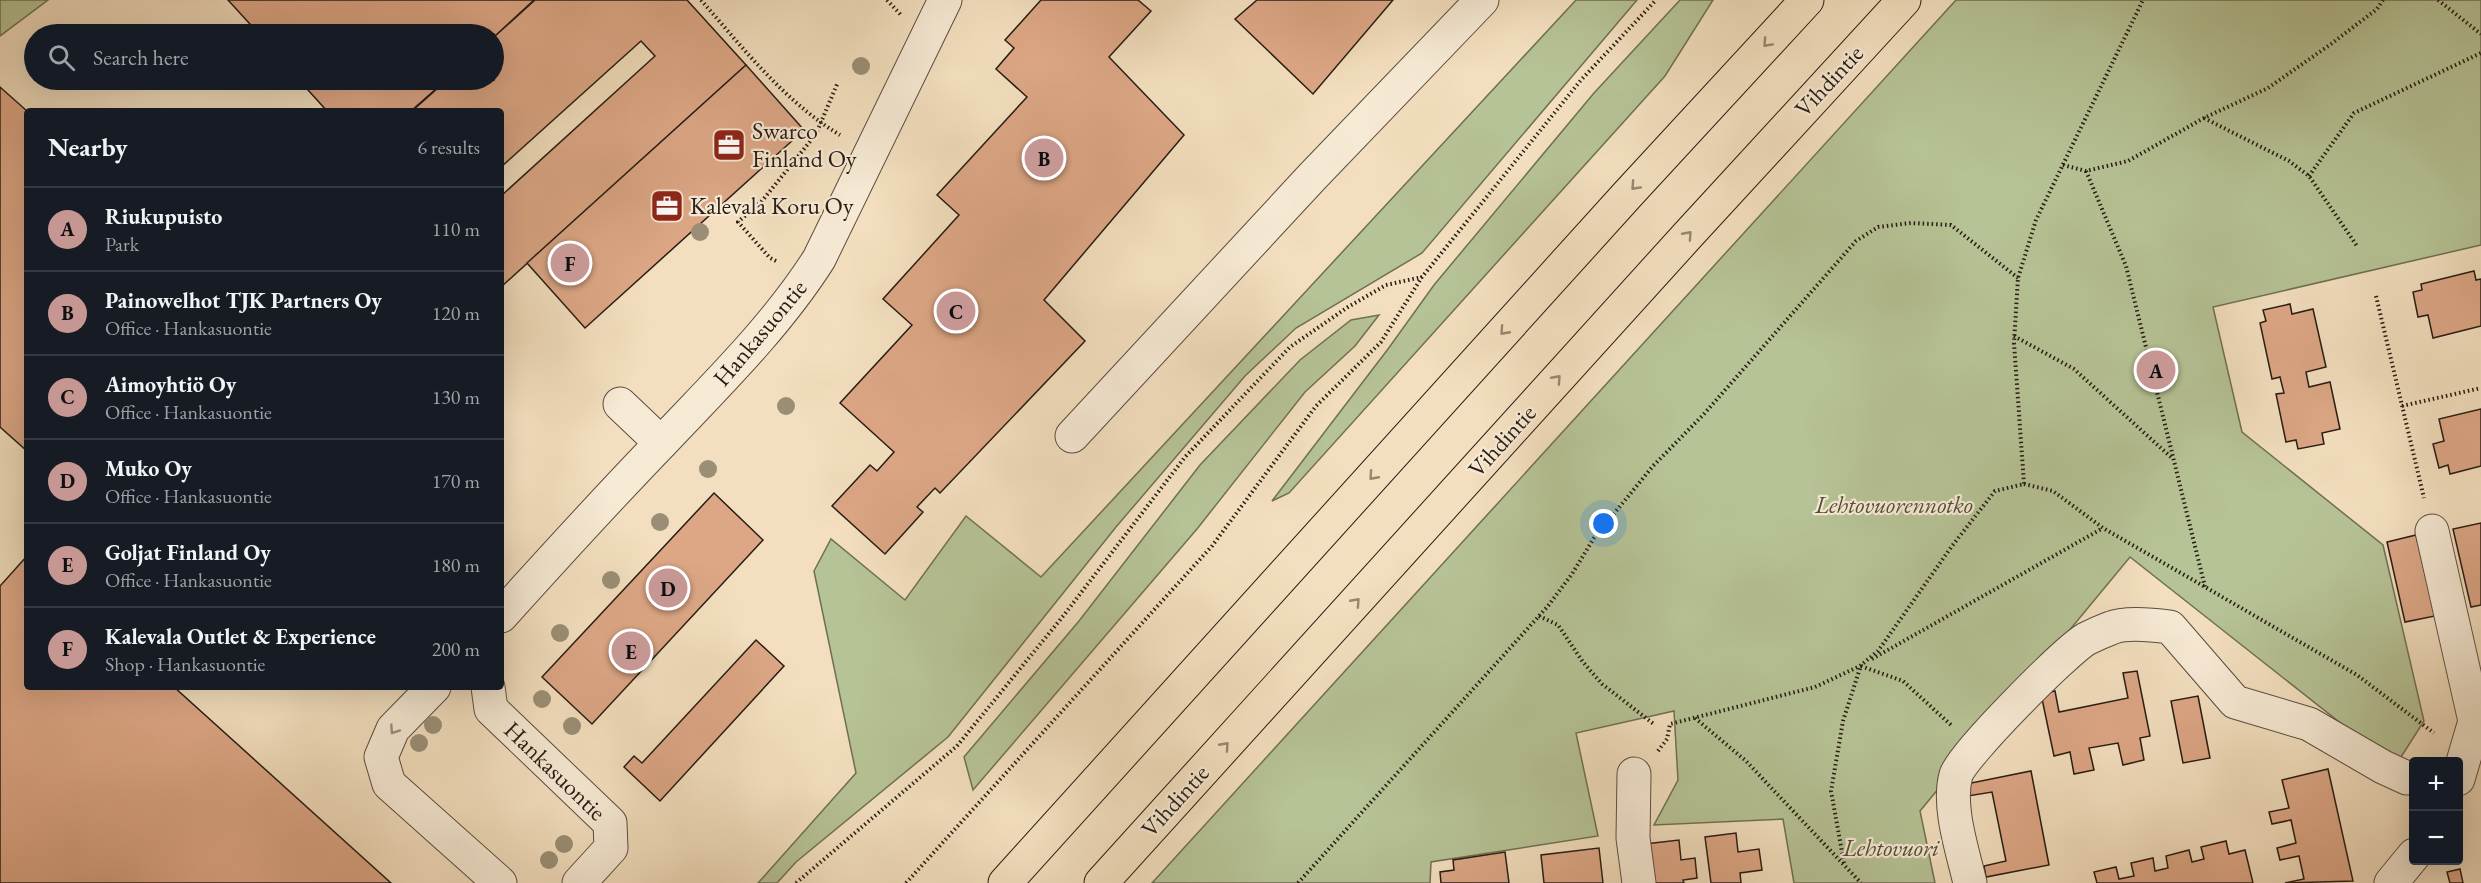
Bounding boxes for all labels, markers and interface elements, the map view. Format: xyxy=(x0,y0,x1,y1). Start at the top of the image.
search box xyxy=(24,24,504,90)
one-way arrow xyxy=(1763,36,1774,47)
street label: Vihdintie xyxy=(1788,38,1870,123)
icon: search xyxy=(45,41,78,74)
text: Search here xyxy=(93,43,188,72)
place label: Swarco Finland Oy xyxy=(752,115,857,174)
office icon: Swarco Finland Oy xyxy=(711,127,747,163)
text: Nearby xyxy=(48,130,128,164)
text: 6 results xyxy=(417,134,480,160)
pin: B xyxy=(1024,136,1064,180)
one-way arrow xyxy=(1631,180,1642,190)
office icon: Kalevala Koru Oy xyxy=(649,188,685,224)
place label: Kalevala Koru Oy xyxy=(690,190,854,221)
text: Riukupuisto xyxy=(105,202,222,231)
text: A xyxy=(60,216,75,242)
text: 110 m xyxy=(432,216,480,242)
text: Park xyxy=(105,231,139,257)
one-way arrow xyxy=(1681,231,1692,241)
pin: F xyxy=(550,240,590,286)
street label: Hankasuontie xyxy=(706,273,813,393)
text: Painowelhot TJK Partners Oy xyxy=(105,286,382,315)
pin: C xyxy=(936,288,976,334)
text: B xyxy=(61,300,74,326)
text: 120 m xyxy=(432,300,480,326)
text: Office · Hankasuontie xyxy=(105,315,272,341)
one-way arrow xyxy=(1500,324,1511,335)
pin: A xyxy=(2136,348,2176,392)
text: Aimoyhtiö Oy xyxy=(105,370,236,399)
one-way arrow xyxy=(1550,375,1561,386)
text: C xyxy=(60,384,75,410)
text: 130 m xyxy=(432,384,480,410)
street label: Vihdintie xyxy=(1461,398,1542,484)
text: Office · Hankasuontie xyxy=(105,399,272,425)
text: Muko Oy xyxy=(105,454,192,483)
text: D xyxy=(60,468,75,494)
text: 170 m xyxy=(432,468,480,494)
one-way arrow xyxy=(1369,469,1380,479)
text: Office · Hankasuontie xyxy=(105,483,272,509)
park label: Lehtovuorennotko xyxy=(1814,489,1973,520)
your location xyxy=(1589,509,1618,538)
text: Goljat Finland Oy xyxy=(105,538,271,567)
text: E xyxy=(62,552,73,578)
text: 180 m xyxy=(432,552,480,578)
pin: D xyxy=(648,566,688,610)
text: Office · Hankasuontie xyxy=(105,567,272,593)
one-way arrow xyxy=(1349,598,1360,608)
text: Kalevala Outlet & Experience xyxy=(105,622,376,651)
pin: E xyxy=(612,628,650,674)
text: F xyxy=(62,636,73,662)
text: 200 m xyxy=(432,636,480,662)
text: Shop · Hankasuontie xyxy=(105,651,265,677)
street label: Hankasuontie xyxy=(498,714,613,827)
one-way arrow xyxy=(391,723,402,734)
one-way arrow xyxy=(1218,742,1229,753)
map controls xyxy=(2409,757,2463,865)
button: + xyxy=(2409,757,2463,811)
street label: Vihdintie xyxy=(1134,758,1215,844)
button: − xyxy=(2409,811,2463,865)
park label: Lehtovuori xyxy=(1842,832,1940,863)

